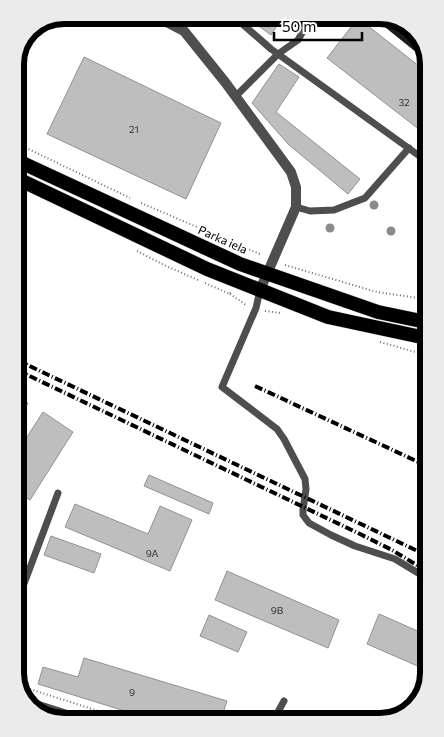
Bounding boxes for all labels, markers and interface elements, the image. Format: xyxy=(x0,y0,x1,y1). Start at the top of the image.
scale bar xyxy=(274,10,362,42)
text: 50 m xyxy=(282,17,316,35)
house number: 32 xyxy=(398,96,410,108)
house number: 21 xyxy=(129,123,139,135)
street label: Parka iela xyxy=(196,222,250,256)
house number: 9A xyxy=(146,547,158,559)
house number: 9B xyxy=(271,604,284,616)
house number: 9 xyxy=(129,686,135,698)

